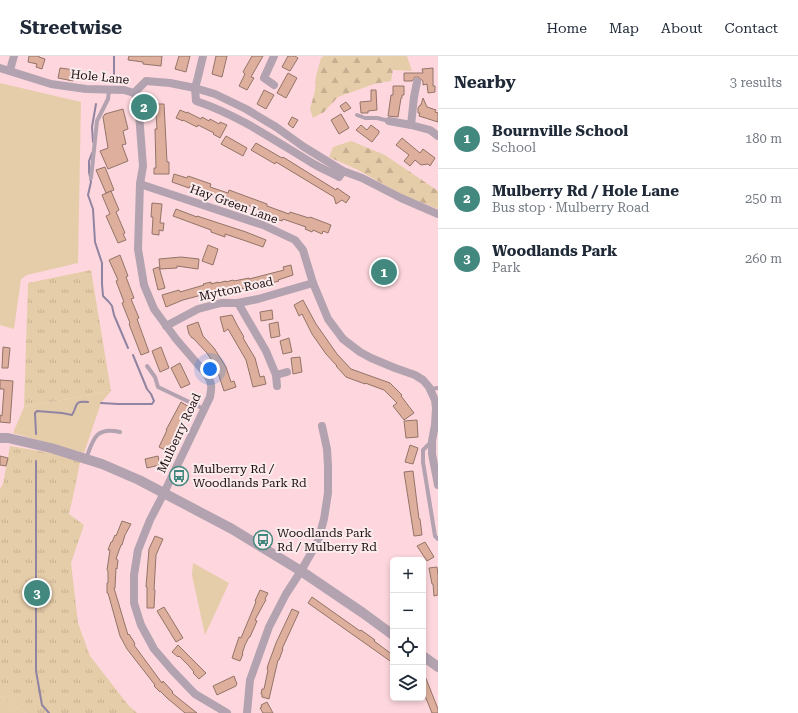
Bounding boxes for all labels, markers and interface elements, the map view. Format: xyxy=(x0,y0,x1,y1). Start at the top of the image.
text: Streetwise xyxy=(20,16,122,39)
text: Home xyxy=(546,20,587,36)
text: Map xyxy=(609,20,639,36)
text: About xyxy=(661,20,703,36)
text: Contact xyxy=(725,20,778,36)
street label: Hole Lane xyxy=(70,67,130,87)
text: Nearby xyxy=(454,72,516,92)
text: 3 results xyxy=(730,75,782,90)
pin: 2 xyxy=(131,92,157,122)
text: Bournville School xyxy=(492,122,628,140)
text: 1 xyxy=(463,131,471,146)
text: 180 m xyxy=(745,131,782,146)
text: School xyxy=(492,140,536,155)
street label: Hay Green Lane xyxy=(188,182,280,227)
text: Mulberry Rd / Hole Lane xyxy=(492,182,679,200)
text: 2 xyxy=(463,191,471,206)
text: 250 m xyxy=(745,191,782,206)
text: Bus stop · Mulberry Road xyxy=(492,200,649,215)
text: Woodlands Park xyxy=(492,242,617,260)
text: 3 xyxy=(463,251,471,266)
text: 260 m xyxy=(745,251,782,266)
pin: 1 xyxy=(371,257,397,287)
text: Park xyxy=(492,260,521,275)
street label: Mytton Road xyxy=(198,274,275,304)
your location xyxy=(200,359,220,379)
street label: Mulberry Road xyxy=(154,391,204,475)
place label: Mulberry Rd / Woodlands Park Rd xyxy=(193,462,307,490)
bus stop icon: Mulberry Rd / Woodlands Park Rd xyxy=(168,465,190,487)
place label: Woodlands Park Rd / Mulberry Rd xyxy=(277,526,377,554)
bus stop icon: Woodlands Park Rd / Mulberry Rd xyxy=(252,529,274,551)
map controls xyxy=(390,557,426,701)
button: + xyxy=(390,557,426,593)
pin: 3 xyxy=(24,578,50,608)
button: − xyxy=(390,593,426,629)
button: locate xyxy=(390,629,426,665)
button: layers xyxy=(390,665,426,701)

